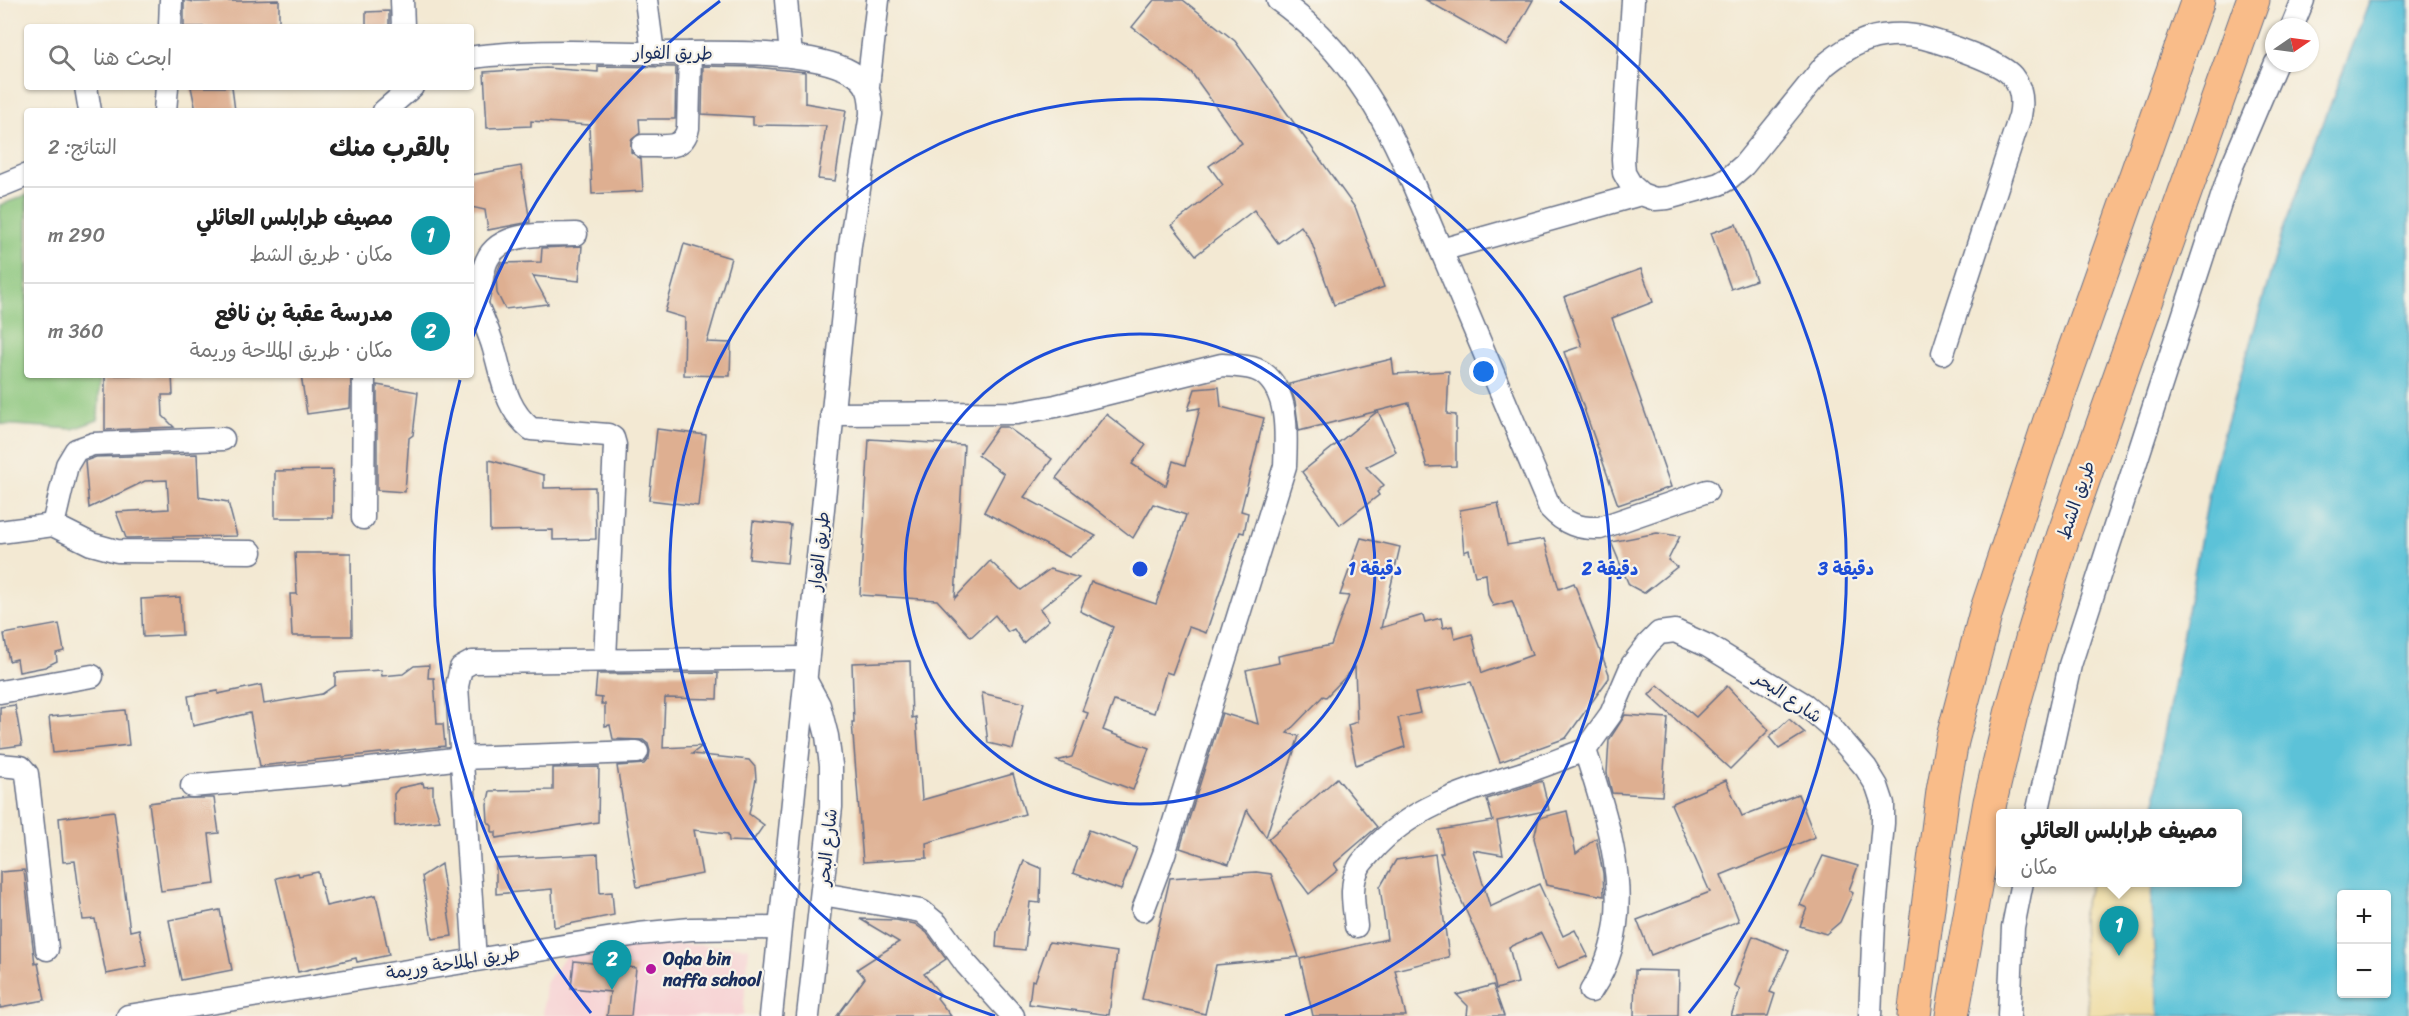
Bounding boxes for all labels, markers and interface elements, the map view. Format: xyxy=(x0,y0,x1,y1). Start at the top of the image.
north arrow xyxy=(2265,18,2319,72)
search box xyxy=(24,24,474,90)
street label: طريق الفوار xyxy=(631,36,713,70)
text: ابحث هنا xyxy=(93,38,172,77)
icon: search xyxy=(45,41,78,74)
text: بالقرب منك xyxy=(329,124,450,170)
text: النتائج: 2 xyxy=(48,130,117,165)
text: مصيف طرابلس العائلي xyxy=(196,198,393,237)
text: 290 m xyxy=(48,218,105,253)
text: 1 xyxy=(426,218,435,253)
text: مكان · طريق الشط xyxy=(249,237,393,272)
text: مدرسة عقبة بن نافع xyxy=(214,294,393,333)
text: 360 m xyxy=(48,314,104,349)
text: 2 xyxy=(425,314,436,349)
text: مكان · طريق الملاحة وريمة xyxy=(190,333,393,368)
your location xyxy=(1469,357,1498,386)
street label: طريق الشط xyxy=(2048,456,2104,544)
street label: طريق الفوار xyxy=(799,510,839,594)
text: 1 دقيقة xyxy=(1348,553,1402,585)
text: 2 دقيقة xyxy=(1581,553,1638,585)
text: 3 دقيقة xyxy=(1817,553,1874,585)
centre of rings xyxy=(1130,559,1150,579)
street label: شارع البحر xyxy=(1745,661,1829,732)
street label: شارع البحر xyxy=(807,807,847,889)
popup xyxy=(1996,809,2242,887)
text: مصيف طرابلس العائلي xyxy=(2021,811,2217,850)
text: مكان xyxy=(2021,850,2058,885)
map controls xyxy=(2337,890,2391,998)
button: + xyxy=(2337,890,2391,944)
pin: 1 xyxy=(2100,906,2138,956)
street label: طريق الملاحة وريمة xyxy=(384,937,522,989)
pin: 2 xyxy=(592,940,632,990)
place label: Oqba bin naffa school xyxy=(662,943,762,996)
button: − xyxy=(2337,944,2391,998)
marker: Oqba bin naffa school xyxy=(644,962,658,976)

